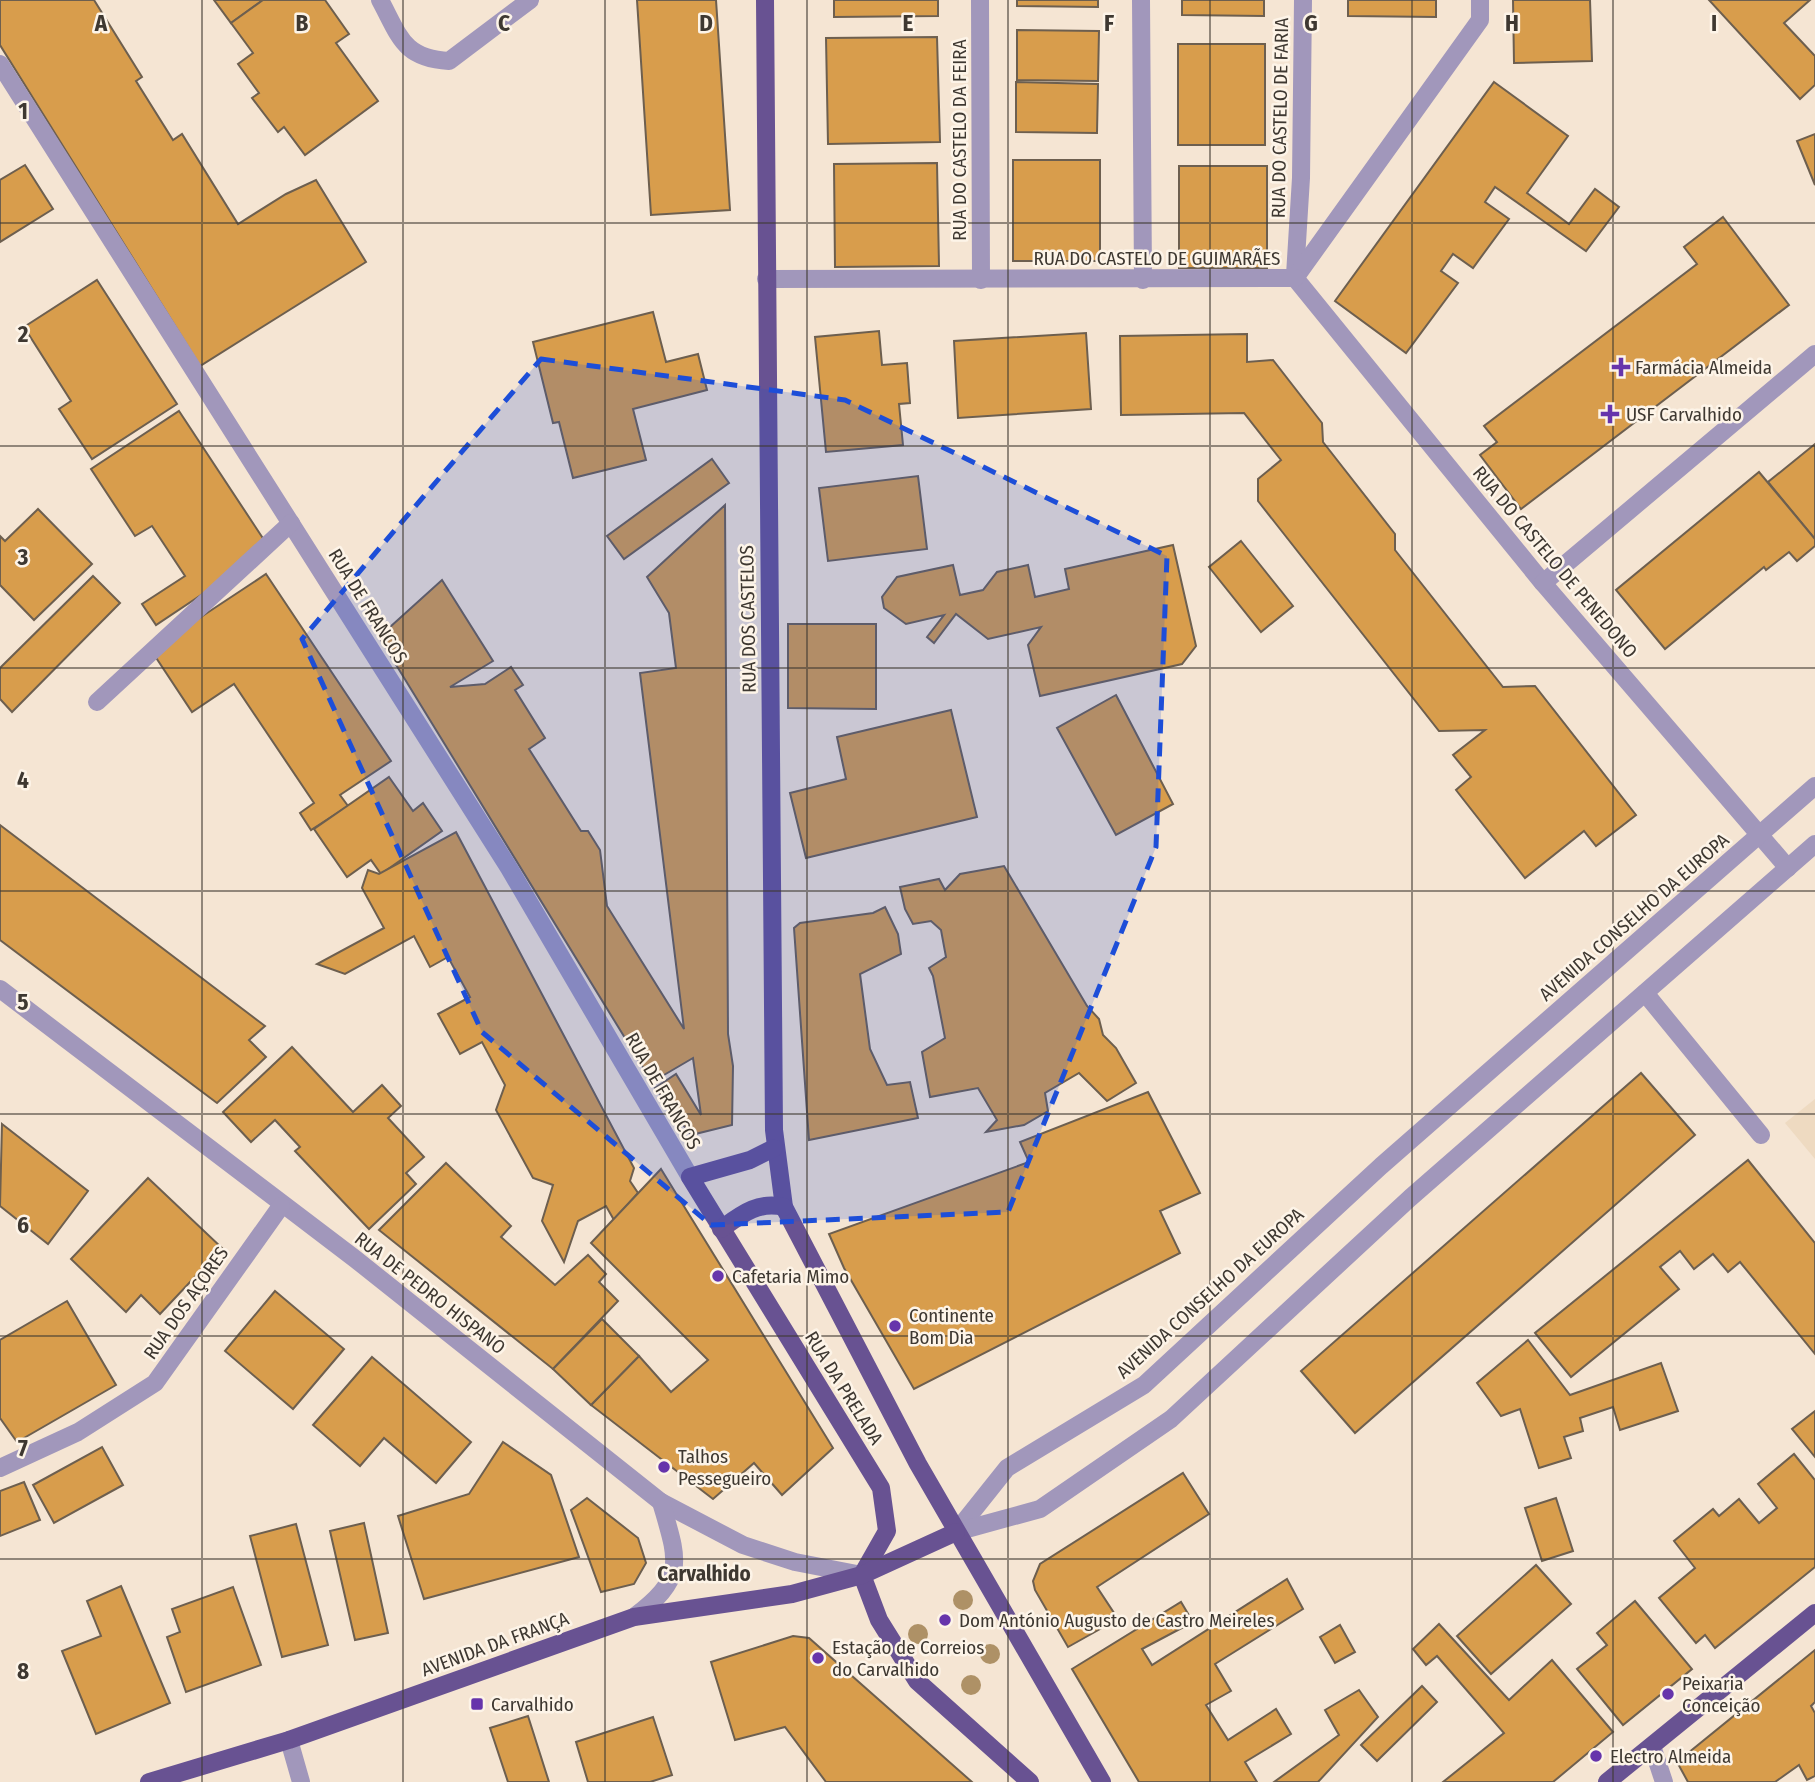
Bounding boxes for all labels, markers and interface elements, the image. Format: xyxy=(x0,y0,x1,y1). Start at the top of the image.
text: A xyxy=(94,9,108,37)
text: B xyxy=(296,9,309,37)
text: C xyxy=(498,9,510,37)
text: D xyxy=(699,9,713,37)
text: E xyxy=(903,9,914,37)
text: F xyxy=(1104,9,1114,37)
text: G xyxy=(1304,9,1318,37)
text: H xyxy=(1505,9,1519,37)
text: I xyxy=(1711,9,1717,37)
street label: RUA DO CASTELO DE FARIA xyxy=(1267,18,1293,218)
street label: RUA DO CASTELO DA FEIRA xyxy=(948,39,971,241)
text: 1 xyxy=(18,97,28,125)
street label: RUA DO CASTELO DE GUIMARÃES xyxy=(1034,247,1280,270)
text: 2 xyxy=(17,320,29,348)
place label: Farmácia Almeida xyxy=(1635,356,1772,379)
marker: Farmácia Almeida xyxy=(1613,359,1629,375)
place label: USF Carvalhido xyxy=(1626,403,1742,426)
marker: USF Carvalhido xyxy=(1600,404,1620,424)
street label: RUA DO CASTELO DE PENEDONO xyxy=(1468,461,1642,663)
text: 3 xyxy=(17,543,29,571)
street label: RUA DE FRANCOS xyxy=(324,544,412,668)
street label: RUA DOS CASTELOS xyxy=(735,545,761,693)
text: 4 xyxy=(17,766,29,794)
street label: AVENIDA CONSELHO DA EUROPA xyxy=(1534,828,1734,1006)
text: 5 xyxy=(17,988,29,1016)
street label: RUA DE FRANCOS xyxy=(620,1029,706,1153)
street label: AVENIDA CONSELHO DA EUROPA xyxy=(1112,1203,1308,1383)
text: 6 xyxy=(17,1211,29,1239)
street label: RUA DE PEDRO HISPANO xyxy=(350,1227,510,1359)
street label: RUA DOS AÇORES xyxy=(139,1242,233,1364)
place label: Cafetaria Mimo xyxy=(732,1265,849,1288)
marker: Cafetaria Mimo xyxy=(710,1268,726,1284)
place label: Continente Bom Dia xyxy=(909,1304,994,1349)
marker: Continente Bom Dia xyxy=(887,1318,903,1334)
street label: RUA DA PRELADA xyxy=(800,1327,888,1449)
text: 7 xyxy=(18,1434,28,1462)
place label: Talhos Pessegueiro xyxy=(678,1445,771,1490)
marker: Talhos Pessegueiro xyxy=(656,1459,672,1475)
district label: Carvalhido xyxy=(657,1561,751,1587)
street label: AVENIDA DA FRANÇA xyxy=(418,1607,572,1681)
place label: Dom António Augusto de Castro Meireles xyxy=(959,1609,1275,1632)
marker: Dom António Augusto de Castro Meireles xyxy=(937,1612,953,1628)
place label: Estação de Correios do Carvalhido xyxy=(832,1636,984,1681)
marker: Estação de Correios do Carvalhido xyxy=(810,1650,826,1666)
text: 8 xyxy=(17,1657,29,1685)
place label: Peixaria Conceição xyxy=(1682,1672,1760,1717)
marker: Peixaria Conceição xyxy=(1660,1686,1676,1702)
place label: Carvalhido xyxy=(491,1693,574,1716)
marker: Carvalhido xyxy=(469,1696,485,1712)
place label: Electro Almeida xyxy=(1610,1745,1731,1768)
marker: Electro Almeida xyxy=(1588,1748,1604,1764)

